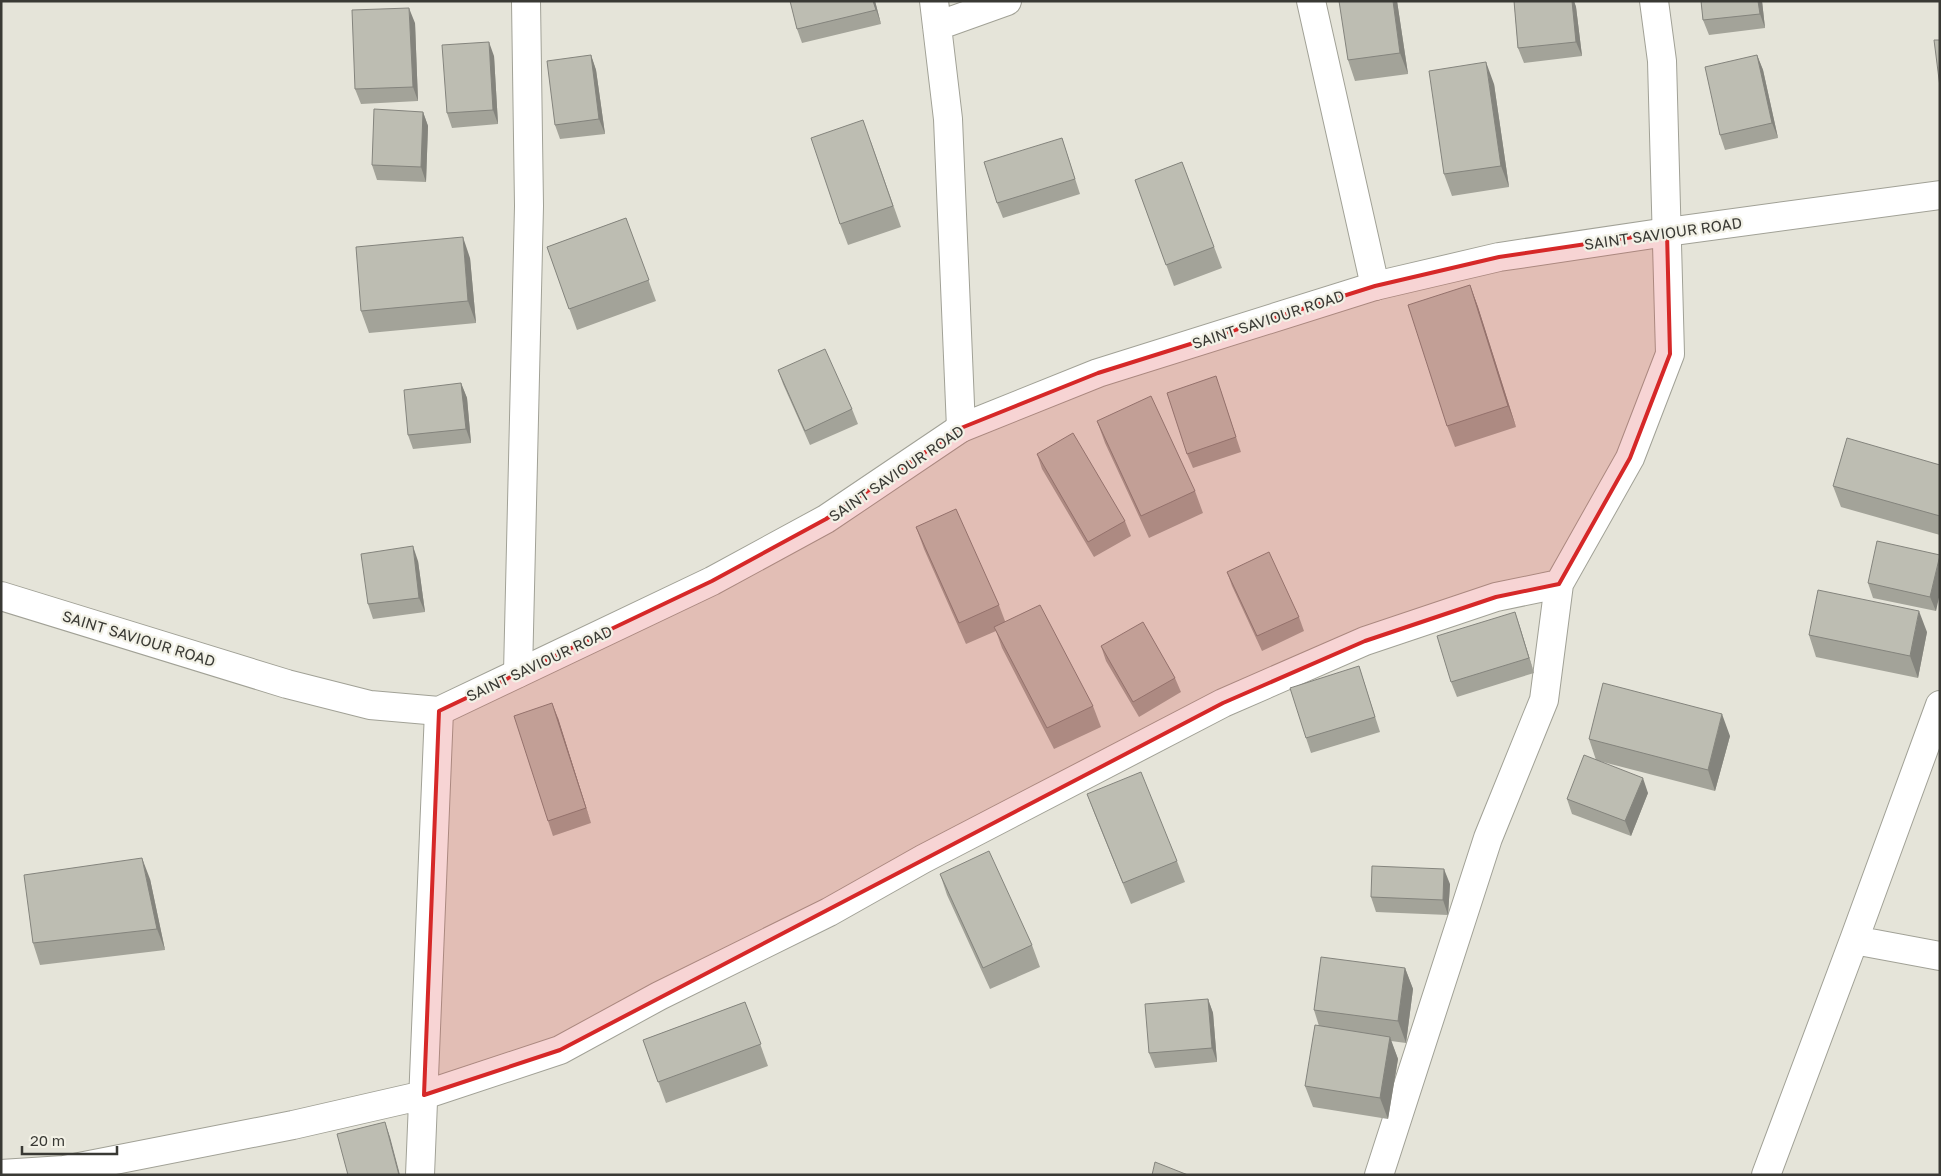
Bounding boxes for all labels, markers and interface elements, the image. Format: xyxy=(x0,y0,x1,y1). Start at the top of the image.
street label: SAINT SAVIOUR ROAD xyxy=(1583,213,1743,253)
street label: SAINT SAVIOUR ROAD xyxy=(1190,286,1346,352)
street label: SAINT SAVIOUR ROAD xyxy=(825,421,967,525)
street label: SAINT SAVIOUR ROAD xyxy=(60,606,218,670)
street label: SAINT SAVIOUR ROAD xyxy=(463,621,615,705)
scale bar xyxy=(22,1124,118,1156)
text: 20 m xyxy=(30,1131,65,1149)

